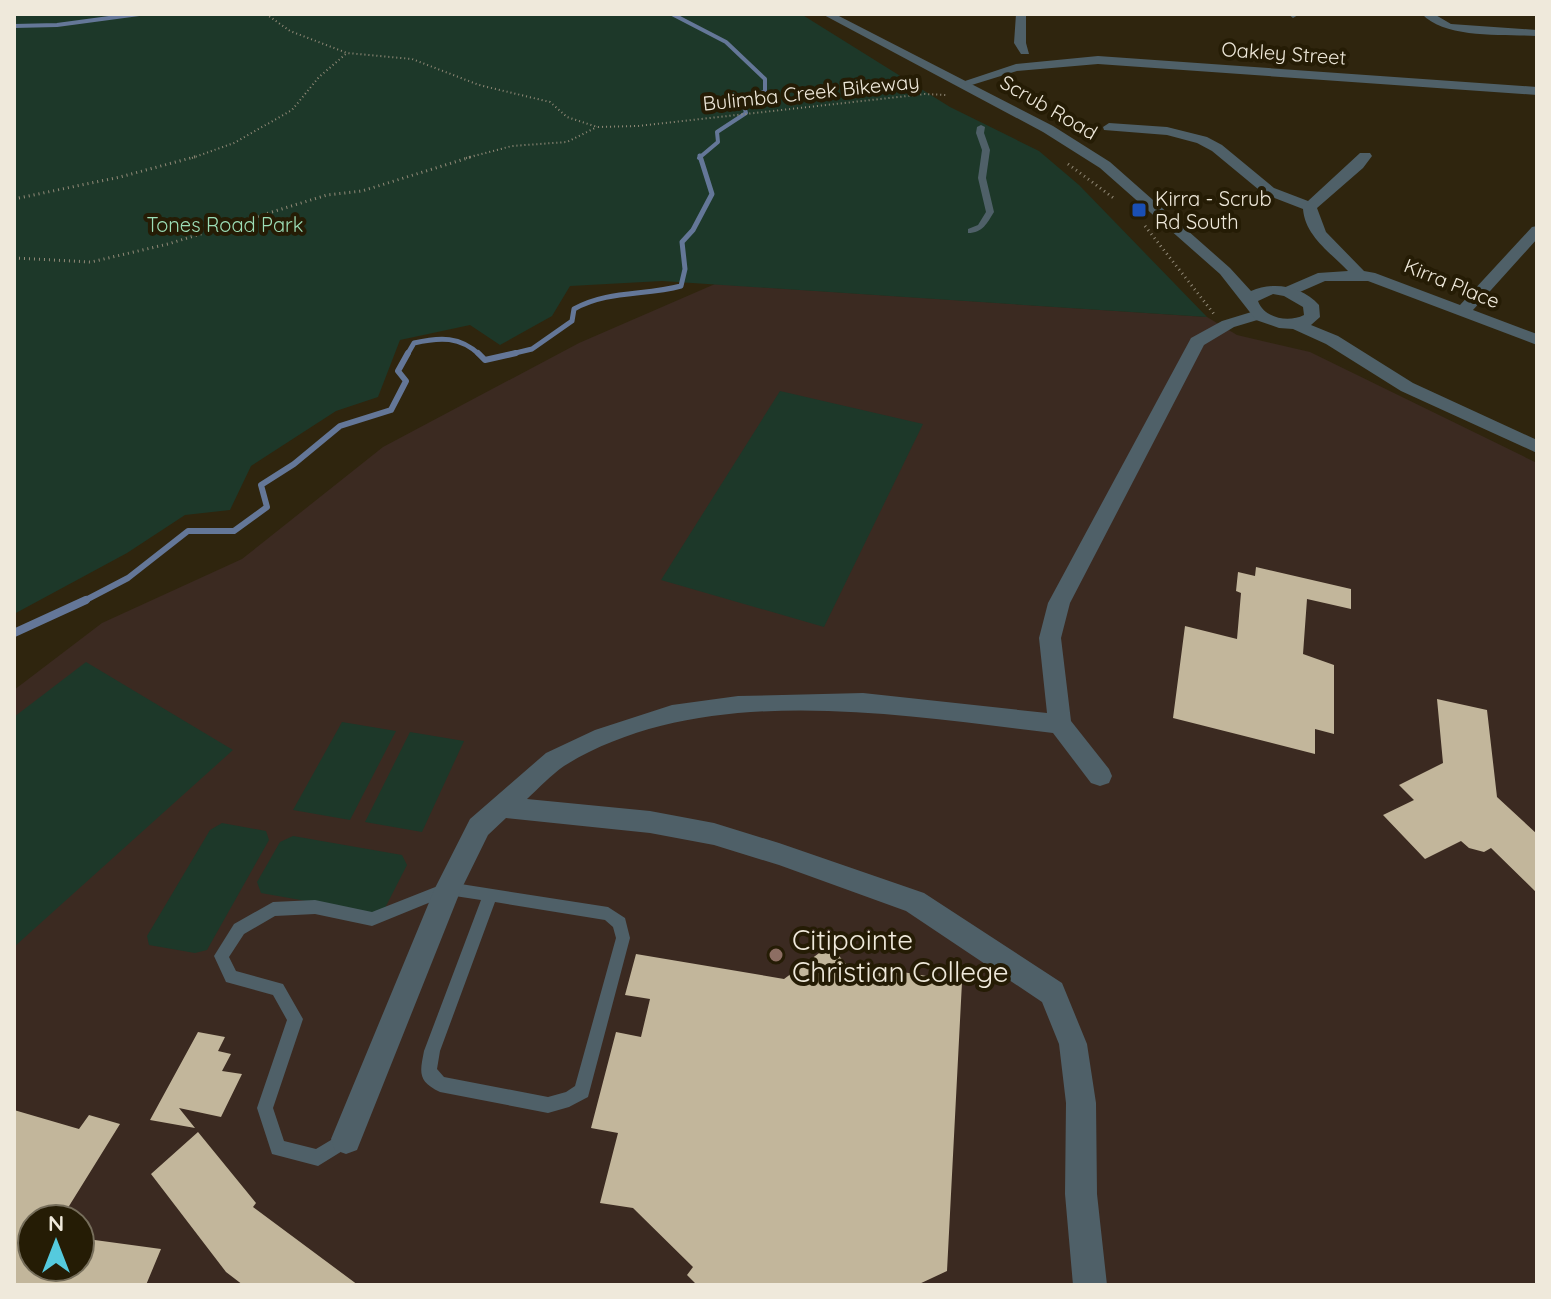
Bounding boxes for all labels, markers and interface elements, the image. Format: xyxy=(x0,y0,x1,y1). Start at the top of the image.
street label: Oakley Street xyxy=(1221,36,1347,70)
street label: Bulimba Creek Bikeway xyxy=(701,68,921,116)
street label: Scrub Road xyxy=(996,69,1102,145)
place label: Kirra - Scrub Rd South xyxy=(1155,186,1272,234)
marker: Kirra - Scrub Rd South xyxy=(1130,201,1148,219)
park label: Tones Road Park xyxy=(147,212,303,237)
street label: Kirra Place xyxy=(1401,253,1503,313)
place label: Citipointe Christian College xyxy=(792,922,1009,989)
marker: Citipointe Christian College xyxy=(767,946,785,964)
north arrow xyxy=(16,1203,96,1283)
text: N xyxy=(48,1209,64,1237)

